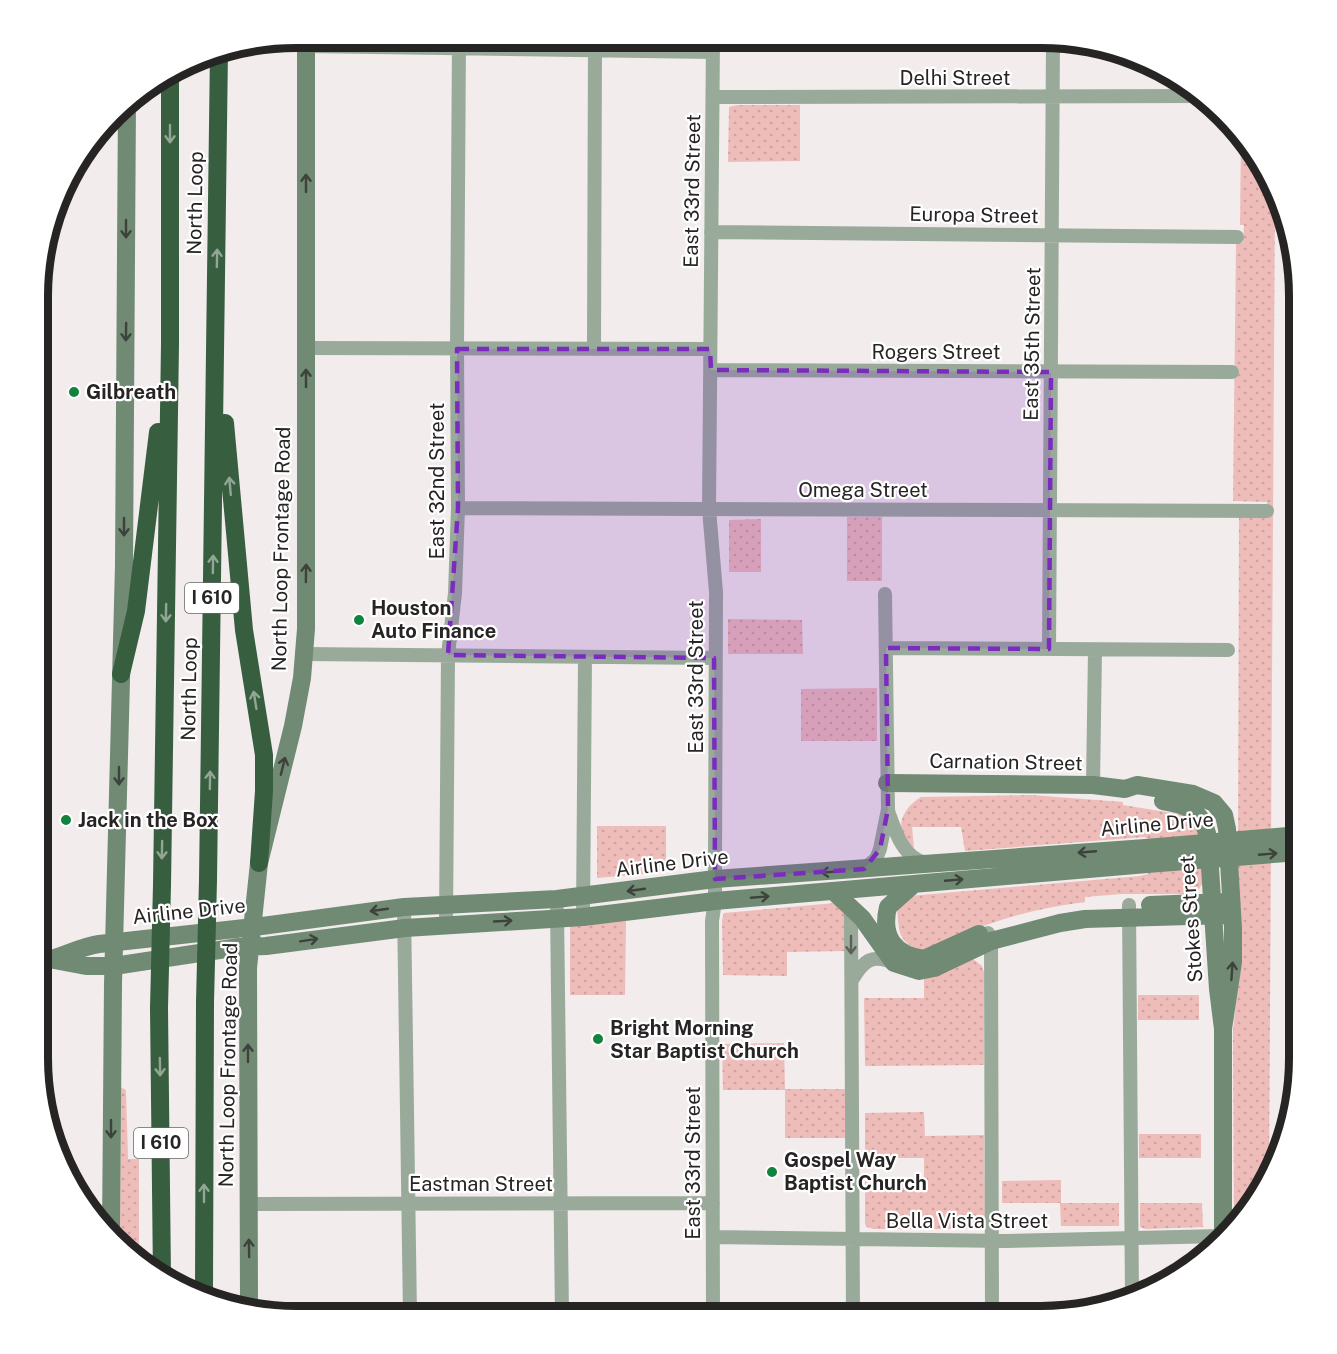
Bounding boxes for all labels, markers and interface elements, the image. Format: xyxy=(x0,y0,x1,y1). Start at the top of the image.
street label: Delhi Street xyxy=(900,66,1010,90)
street label: East 33rd Street xyxy=(679,114,705,268)
one-way arrow xyxy=(164,124,176,144)
street label: North Loop xyxy=(182,151,208,255)
one-way arrow xyxy=(300,173,312,193)
street label: Europa Street xyxy=(909,202,1039,228)
one-way arrow xyxy=(120,219,132,239)
one-way arrow xyxy=(211,248,223,268)
street label: East 35th Street xyxy=(1019,267,1045,421)
one-way arrow xyxy=(120,321,131,341)
street label: Rogers Street xyxy=(872,340,1000,364)
one-way arrow xyxy=(300,368,312,388)
place label: Gilbreath xyxy=(86,380,176,404)
marker: Gilbreath xyxy=(67,385,81,399)
street label: East 32nd Street xyxy=(425,402,449,560)
street label: North Loop Frontage Road xyxy=(267,426,295,672)
one-way arrow xyxy=(225,476,236,496)
street label: Omega Street xyxy=(798,478,928,502)
one-way arrow xyxy=(118,516,130,536)
one-way arrow xyxy=(207,554,219,574)
one-way arrow xyxy=(300,563,312,583)
road number: I 610 xyxy=(185,583,239,613)
place label: Houston Auto Finance xyxy=(371,596,496,643)
street label: East 33rd Street xyxy=(684,600,708,754)
one-way arrow xyxy=(160,602,172,622)
marker: Houston Auto Finance xyxy=(352,613,366,627)
street label: North Loop xyxy=(176,637,202,741)
one-way arrow xyxy=(249,691,260,711)
street label: Carnation Street xyxy=(929,749,1083,775)
one-way arrow xyxy=(278,756,290,775)
one-way arrow xyxy=(113,765,124,785)
one-way arrow xyxy=(204,770,216,790)
street label: Airline Drive xyxy=(1099,807,1215,841)
place label: Jack in the Box xyxy=(78,808,219,832)
marker: Jack in the Box xyxy=(59,813,73,827)
one-way arrow xyxy=(156,839,168,859)
street label: Airline Drive xyxy=(614,844,730,882)
one-way arrow xyxy=(1078,847,1098,858)
one-way arrow xyxy=(1258,848,1278,859)
street label: Stokes Street xyxy=(1175,855,1207,983)
one-way arrow xyxy=(821,866,841,877)
one-way arrow xyxy=(943,874,963,885)
one-way arrow xyxy=(627,884,647,895)
one-way arrow xyxy=(749,891,769,902)
street label: Airline Drive xyxy=(131,893,247,929)
one-way arrow xyxy=(370,905,390,916)
one-way arrow xyxy=(492,916,512,927)
one-way arrow xyxy=(298,934,318,945)
one-way arrow xyxy=(845,935,857,955)
street label: North Loop Frontage Road xyxy=(214,942,242,1188)
one-way arrow xyxy=(1227,962,1238,982)
place label: Bright Morning Star Baptist Church xyxy=(610,1016,799,1063)
marker: Bright Morning Star Baptist Church xyxy=(591,1032,605,1046)
one-way arrow xyxy=(242,1044,254,1064)
one-way arrow xyxy=(154,1056,166,1076)
street label: East 33rd Street xyxy=(681,1086,705,1240)
one-way arrow xyxy=(105,1118,117,1138)
road number: I 610 xyxy=(134,1128,188,1158)
place label: Gospel Way Baptist Church xyxy=(784,1148,927,1195)
marker: Gospel Way Baptist Church xyxy=(765,1165,779,1179)
street label: Eastman Street xyxy=(409,1172,553,1196)
one-way arrow xyxy=(198,1183,210,1203)
street label: Bella Vista Street xyxy=(886,1209,1048,1233)
one-way arrow xyxy=(243,1239,255,1259)

